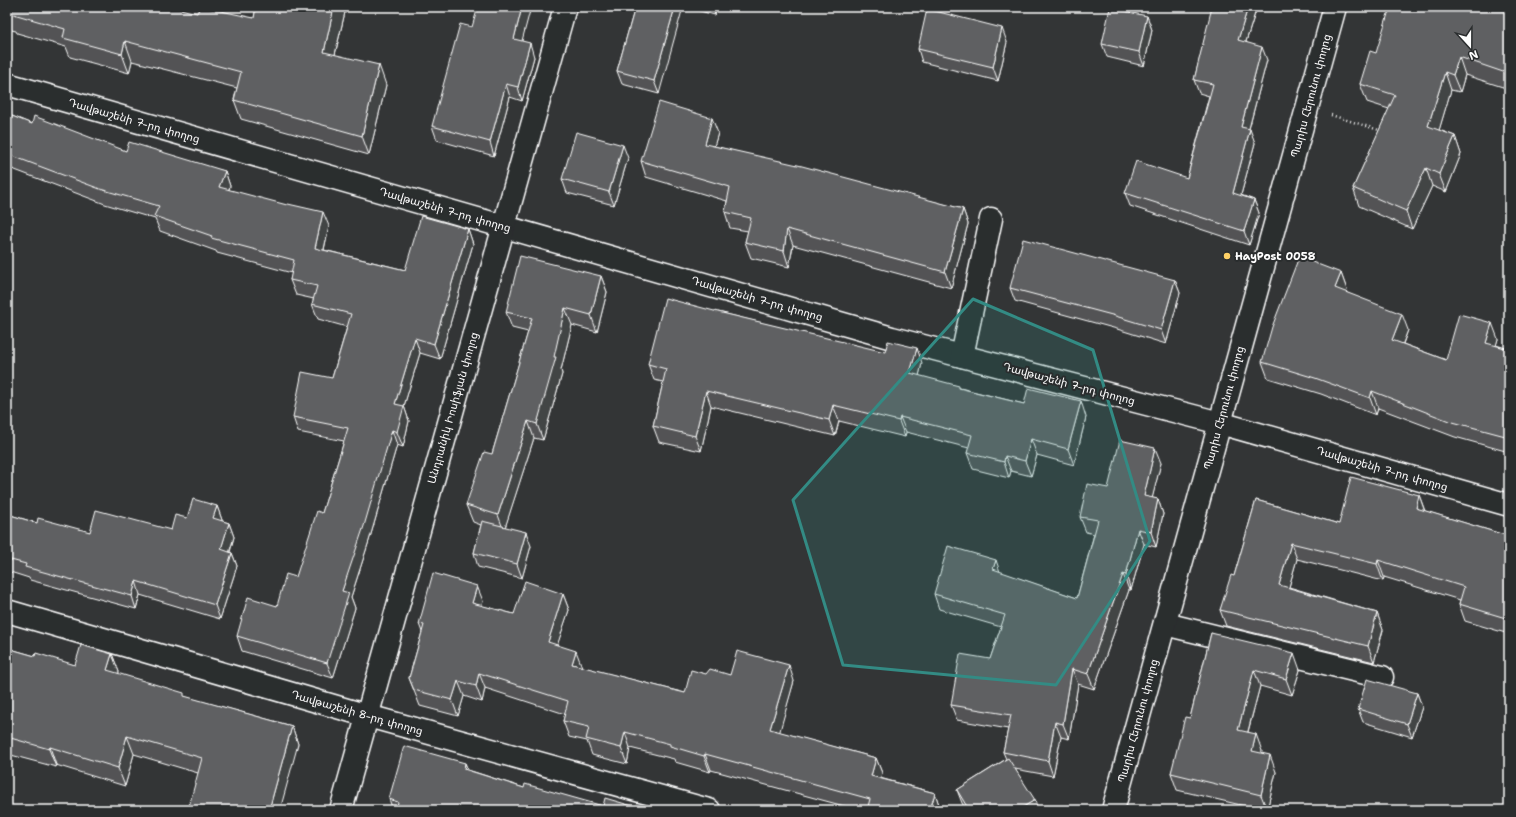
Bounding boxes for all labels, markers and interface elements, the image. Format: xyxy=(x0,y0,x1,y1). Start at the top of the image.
north arrow xyxy=(1450,26,1490,66)
street label: Պարիս Հերունու փողոց xyxy=(1287,32,1335,160)
text: N xyxy=(1466,46,1480,64)
street label: Դավթաշենի 7-րդ փողոց xyxy=(66,95,202,147)
street label: Դավթաշենի 7-րդ փողոց xyxy=(377,184,513,236)
place label: HayPost 0058 xyxy=(1235,249,1316,264)
marker: HayPost 0058 xyxy=(1222,251,1232,261)
street label: Դավթաշենի 7-րդ փողոց xyxy=(689,273,825,325)
street label: Անդրանիկ Իոսիֆյան փողոց xyxy=(424,330,482,486)
street label: Պարիս Հերունու փողոց xyxy=(1200,344,1248,472)
street label: Դավթաշենի 7-րդ փողոց xyxy=(1001,359,1137,409)
street label: Դավթաշենի 7-րդ փողոց xyxy=(1314,443,1450,495)
street label: Պարիս Հերունու փողոց xyxy=(1114,657,1162,785)
street label: Դավթաշենի 8-րդ փողոց xyxy=(289,687,425,739)

